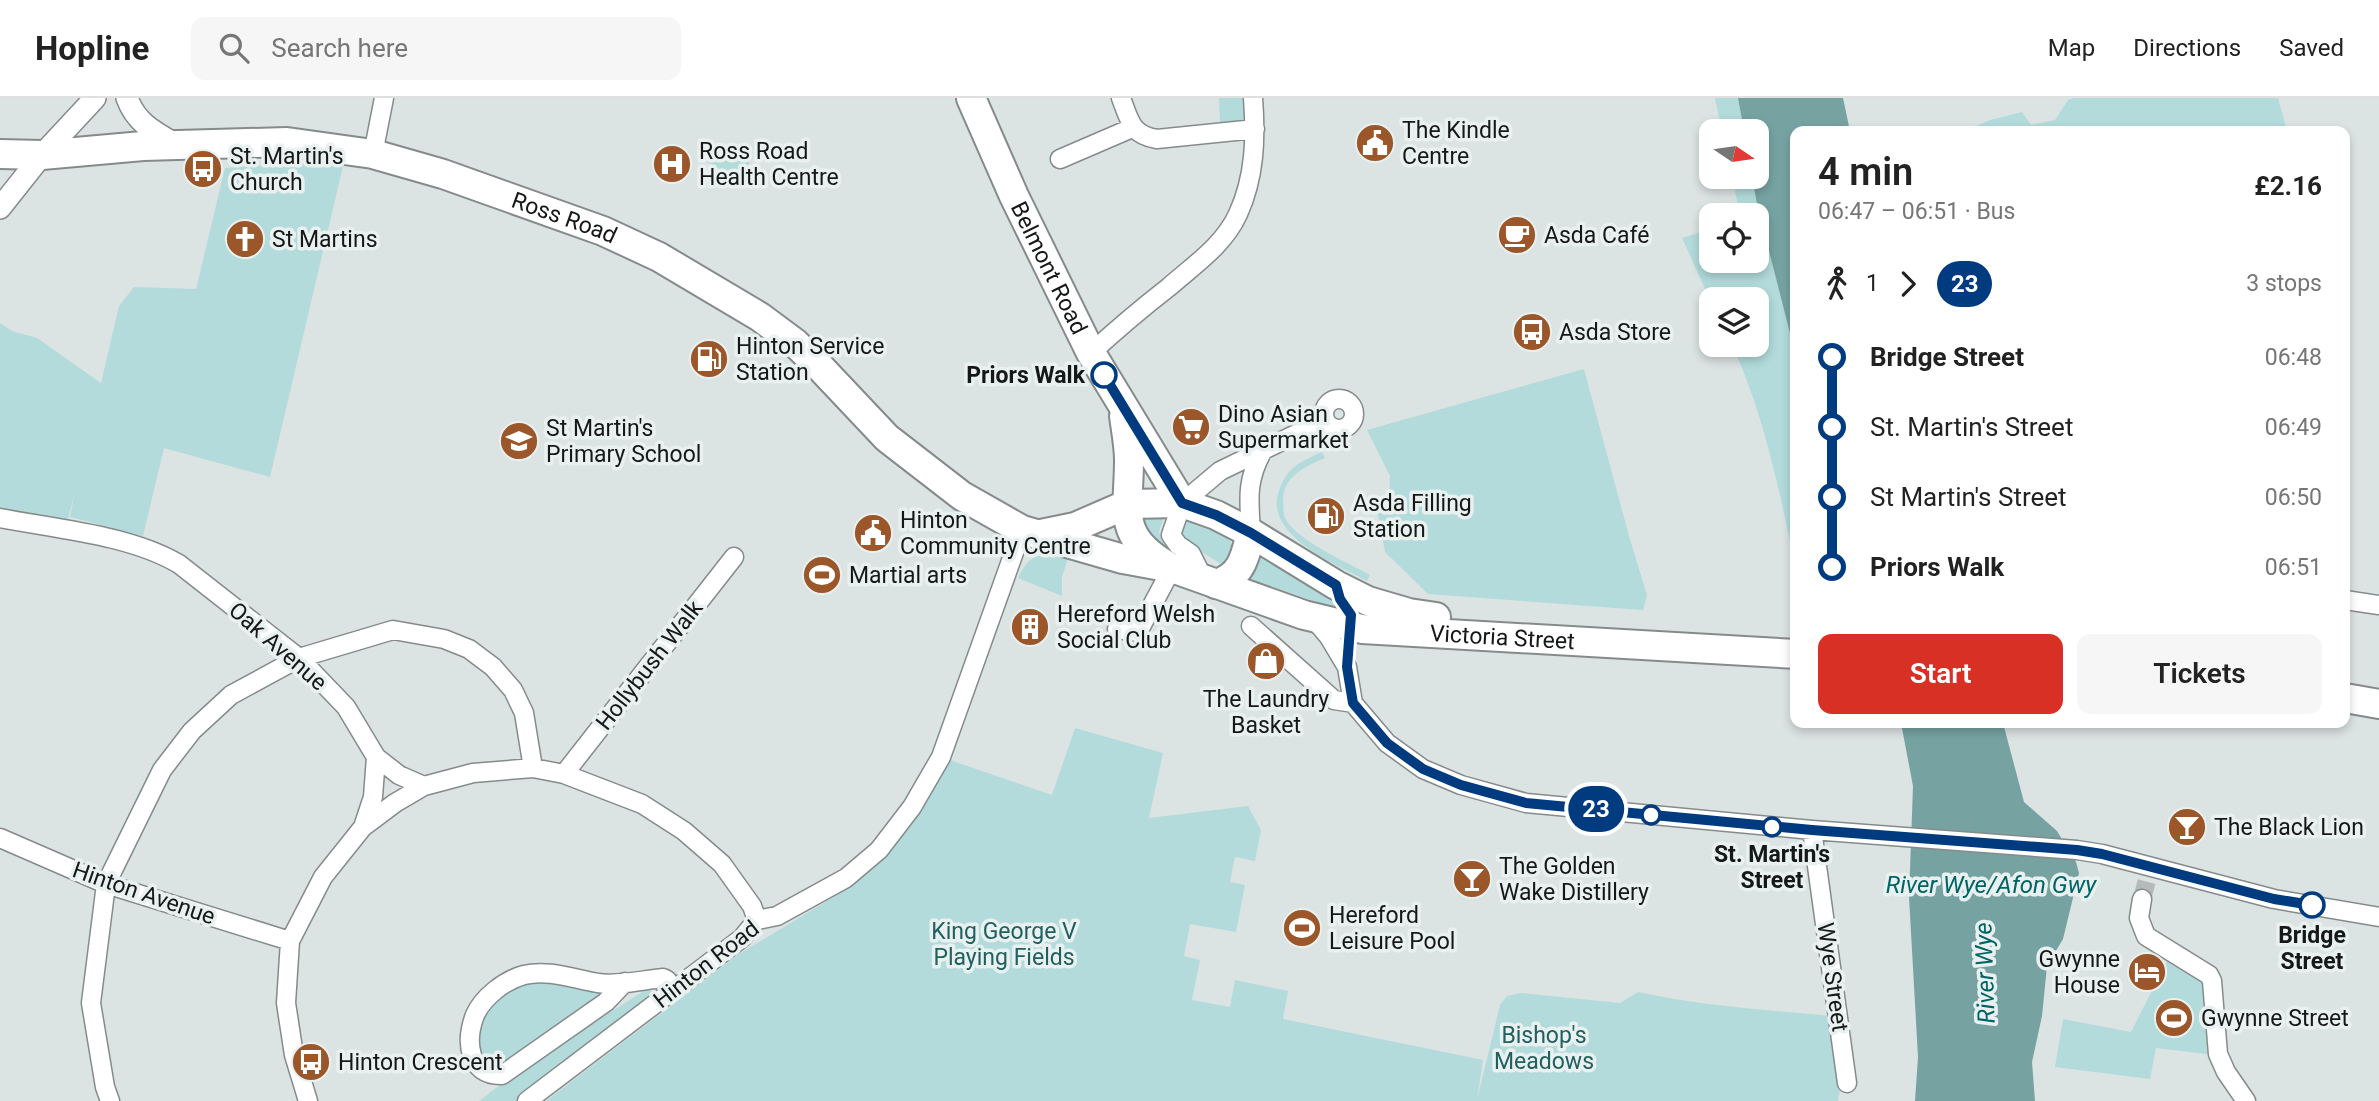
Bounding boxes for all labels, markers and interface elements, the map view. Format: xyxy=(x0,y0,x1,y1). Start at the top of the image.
search box xyxy=(191,17,681,80)
text: Hopline xyxy=(35,29,149,68)
icon: search xyxy=(215,29,253,67)
text: Search here xyxy=(271,33,408,63)
text: Map xyxy=(2048,34,2095,62)
text: Directions xyxy=(2133,34,2241,62)
text: Saved xyxy=(2279,34,2344,62)
place label: The Kindle Centre xyxy=(1402,117,1510,170)
north arrow xyxy=(1699,119,1769,189)
map controls xyxy=(1699,119,1769,357)
public building icon: The Kindle Centre xyxy=(1354,122,1396,164)
place label: Ross Road Health Centre xyxy=(699,138,839,191)
place label: St. Martin's Church xyxy=(230,143,344,196)
hospital icon: Ross Road Health Centre xyxy=(651,143,693,185)
bus stop icon: St. Martin's Church xyxy=(182,148,224,190)
text: 4 min xyxy=(1818,150,1913,194)
text: £2.16 xyxy=(2254,171,2322,201)
street label: Ross Road xyxy=(508,187,621,250)
street label: Belmont Road xyxy=(1005,197,1093,339)
text: 06:47 – 06:51 · Bus xyxy=(1818,198,2015,225)
button: locate xyxy=(1699,203,1769,273)
cafe icon: Asda Café xyxy=(1496,214,1538,256)
church icon: St Martins xyxy=(224,218,266,260)
place label: Asda Café xyxy=(1544,222,1649,249)
place label: St Martins xyxy=(272,226,378,253)
icon: walk xyxy=(1818,265,1856,303)
icon: forward xyxy=(1889,265,1927,303)
text: 1 xyxy=(1866,270,1879,297)
text: 23 xyxy=(1951,270,1978,298)
text: 3 stops xyxy=(2246,270,2322,297)
button: layers xyxy=(1699,287,1769,357)
bus stop icon: Asda Store xyxy=(1511,311,1553,353)
place label: Asda Store xyxy=(1559,319,1671,346)
place label: Hinton Service Station xyxy=(736,333,884,386)
fuel station icon: Hinton Service Station xyxy=(688,338,730,380)
text: Bridge Street xyxy=(1870,342,2024,372)
text: 06:48 xyxy=(2265,344,2322,371)
place label: Priors Walk xyxy=(966,362,1086,389)
marker: Priors Walk xyxy=(1091,362,1117,388)
place label: Dino Asian Supermarket xyxy=(1218,401,1349,454)
supermarket icon: Dino Asian Supermarket xyxy=(1170,406,1212,448)
text: St. Martin's Street xyxy=(1870,412,2073,442)
text: 06:49 xyxy=(2265,414,2322,441)
place label: St Martin's Primary School xyxy=(546,415,701,468)
school or university icon: St Martin's Primary School xyxy=(498,420,540,462)
text: St Martin's Street xyxy=(1870,482,2067,512)
text: 06:50 xyxy=(2265,484,2322,511)
place label: Asda Filling Station xyxy=(1353,490,1472,543)
fuel station icon: Asda Filling Station xyxy=(1305,495,1347,537)
place label: Hinton Community Centre xyxy=(900,507,1091,560)
public building icon: Hinton Community Centre xyxy=(852,512,894,554)
text: Priors Walk xyxy=(1870,552,2004,582)
sports icon: Martial arts xyxy=(801,554,843,596)
text: 06:51 xyxy=(2265,554,2322,581)
place label: Martial arts xyxy=(849,562,967,589)
street label: Hollybush Walk xyxy=(590,595,709,736)
street label: Oak Avenue xyxy=(223,597,332,696)
place label: Hereford Welsh Social Club xyxy=(1057,601,1215,654)
building icon: Hereford Welsh Social Club xyxy=(1009,606,1051,648)
street label: Victoria Street xyxy=(1429,620,1575,655)
button: Start xyxy=(1818,634,2063,714)
button: Tickets xyxy=(2077,634,2322,714)
shop icon: The Laundry Basket xyxy=(1245,640,1287,682)
place label: The Laundry Basket xyxy=(1203,686,1329,739)
line badge: 23 xyxy=(1564,786,1628,832)
text: 23 xyxy=(1582,795,1610,823)
unlabelled marker xyxy=(1641,805,1661,825)
bar icon: The Black Lion xyxy=(2166,806,2208,848)
place label: The Black Lion xyxy=(2214,814,2364,841)
marker: St. Martin's Street xyxy=(1762,817,1782,837)
place label: St. Martin's Street xyxy=(1714,841,1830,894)
place label: The Golden Wake Distillery xyxy=(1499,853,1649,906)
street label: Hinton Avenue xyxy=(69,856,219,930)
bar icon: The Golden Wake Distillery xyxy=(1451,858,1493,900)
water label: River Wye/Afon Gwy xyxy=(1886,871,2097,899)
marker: Bridge Street xyxy=(2299,892,2325,918)
place label: Hereford Leisure Pool xyxy=(1329,902,1455,955)
sports icon: Hereford Leisure Pool xyxy=(1281,907,1323,949)
street label: Hinton Road xyxy=(648,915,764,1014)
park label: King George V Playing Fields xyxy=(931,918,1077,971)
street label: Wye Street xyxy=(1812,921,1854,1033)
water label: River Wye xyxy=(1969,922,2001,1024)
place label: Bridge Street xyxy=(2278,922,2346,975)
place label: Gwynne House xyxy=(2039,946,2120,999)
hotel icon: Gwynne House xyxy=(2126,951,2168,993)
sports icon: Gwynne Street xyxy=(2153,997,2195,1039)
place label: Gwynne Street xyxy=(2201,1005,2349,1032)
park label: Bishop's Meadows xyxy=(1494,1022,1594,1075)
bus stop icon: Hinton Crescent xyxy=(290,1041,332,1083)
place label: Hinton Crescent xyxy=(338,1049,503,1076)

